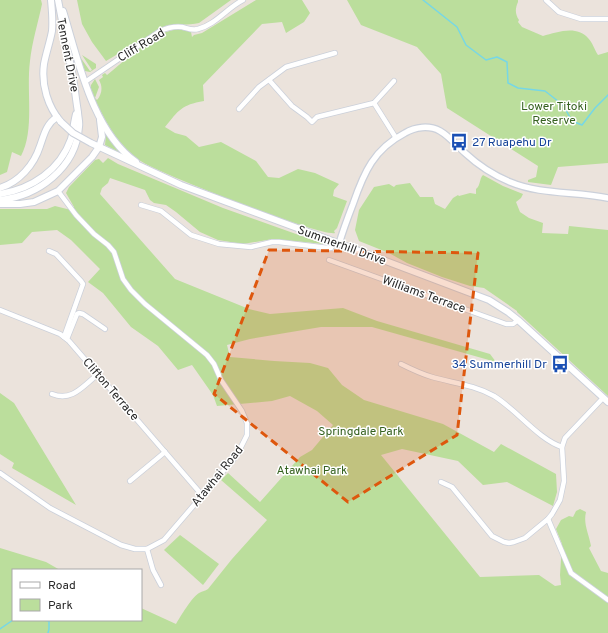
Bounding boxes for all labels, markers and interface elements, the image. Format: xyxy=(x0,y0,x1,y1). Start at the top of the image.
street label: Tennent Drive xyxy=(52,17,82,94)
street label: Cliff Road xyxy=(115,25,168,66)
park label: Lower Titoki Reserve xyxy=(521,99,587,129)
bus stop icon: 27 Ruapehu Dr xyxy=(449,132,469,152)
place label: 27 Ruapehu Dr xyxy=(472,135,552,151)
street label: Summerhill Drive xyxy=(295,222,388,269)
street label: Williams Terrace xyxy=(380,272,468,317)
bus stop icon: 34 Summerhill Dr xyxy=(550,354,570,374)
street label: Clifton Terrace xyxy=(78,355,142,425)
place label: 34 Summerhill Dr xyxy=(452,357,547,373)
park label: Springdale Park xyxy=(318,424,404,440)
street label: Atawhai Road xyxy=(188,443,247,510)
park label: Atawhai Park xyxy=(277,463,347,479)
legend xyxy=(12,569,142,621)
text: Road xyxy=(48,578,76,594)
text: Park xyxy=(48,598,73,614)

